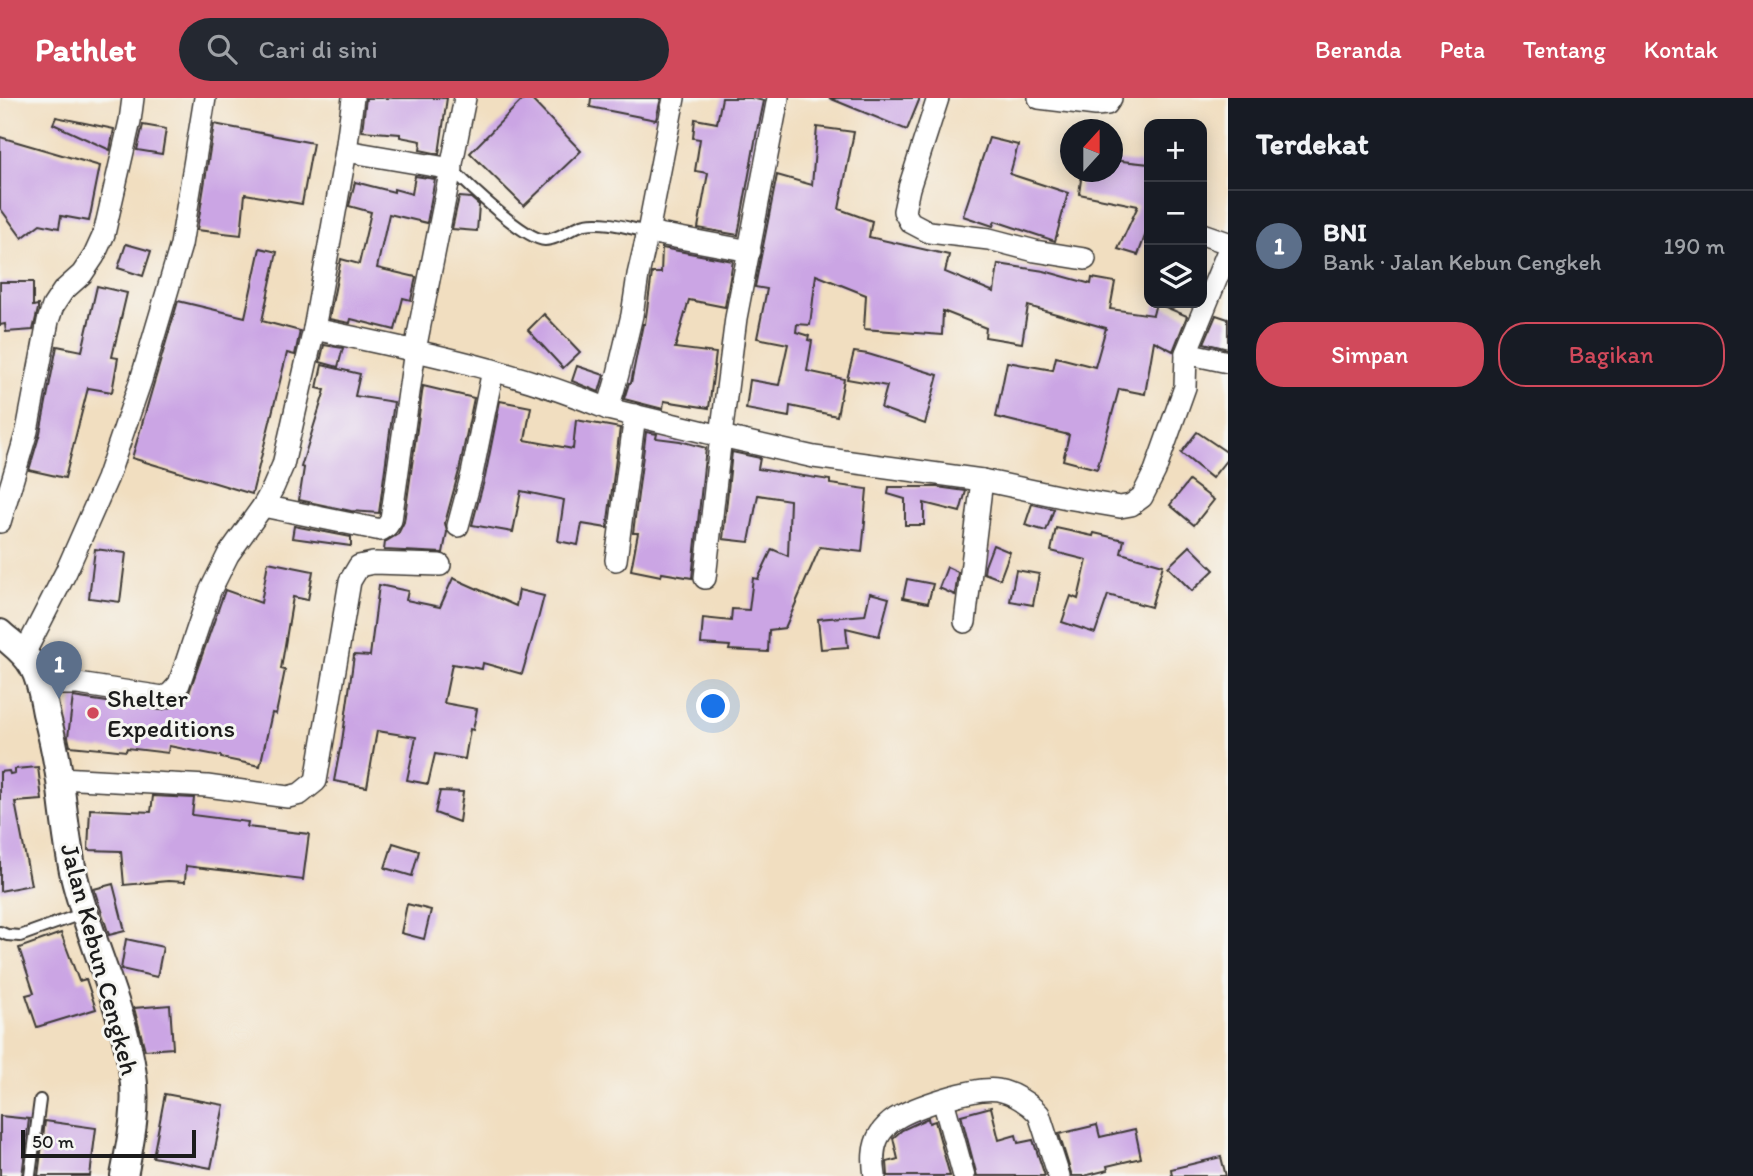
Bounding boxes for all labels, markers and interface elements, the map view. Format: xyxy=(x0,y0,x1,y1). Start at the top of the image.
search box xyxy=(179,18,669,81)
text: Pathlet xyxy=(35,30,137,69)
icon: search xyxy=(203,30,241,68)
text: Cari di sini xyxy=(259,33,378,65)
text: Beranda xyxy=(1315,35,1402,64)
text: Peta xyxy=(1440,35,1485,64)
text: Tentang xyxy=(1523,35,1606,64)
text: Kontak xyxy=(1644,35,1718,64)
north arrow xyxy=(1060,119,1123,182)
map controls xyxy=(1144,119,1207,308)
button: + xyxy=(1144,119,1207,182)
text: Terdekat xyxy=(1256,125,1369,162)
button: − xyxy=(1144,182,1207,245)
text: BNI xyxy=(1323,216,1367,248)
text: 1 xyxy=(1274,232,1284,260)
text: 190 m xyxy=(1664,232,1725,260)
button: layers xyxy=(1144,245,1207,308)
text: Bank · Jalan Kebun Cengkeh xyxy=(1323,248,1601,276)
button: Simpan xyxy=(1256,322,1484,387)
button: Bagikan xyxy=(1498,322,1725,387)
pin: 1 xyxy=(36,641,82,699)
place label: Shelter Expeditions xyxy=(107,682,235,744)
your location xyxy=(696,689,730,723)
marker: Shelter Expeditions xyxy=(85,705,101,721)
street label: Jalan Kebun Cengkeh xyxy=(54,840,146,1078)
scale bar xyxy=(21,1127,196,1159)
text: 50 m xyxy=(32,1130,74,1153)

